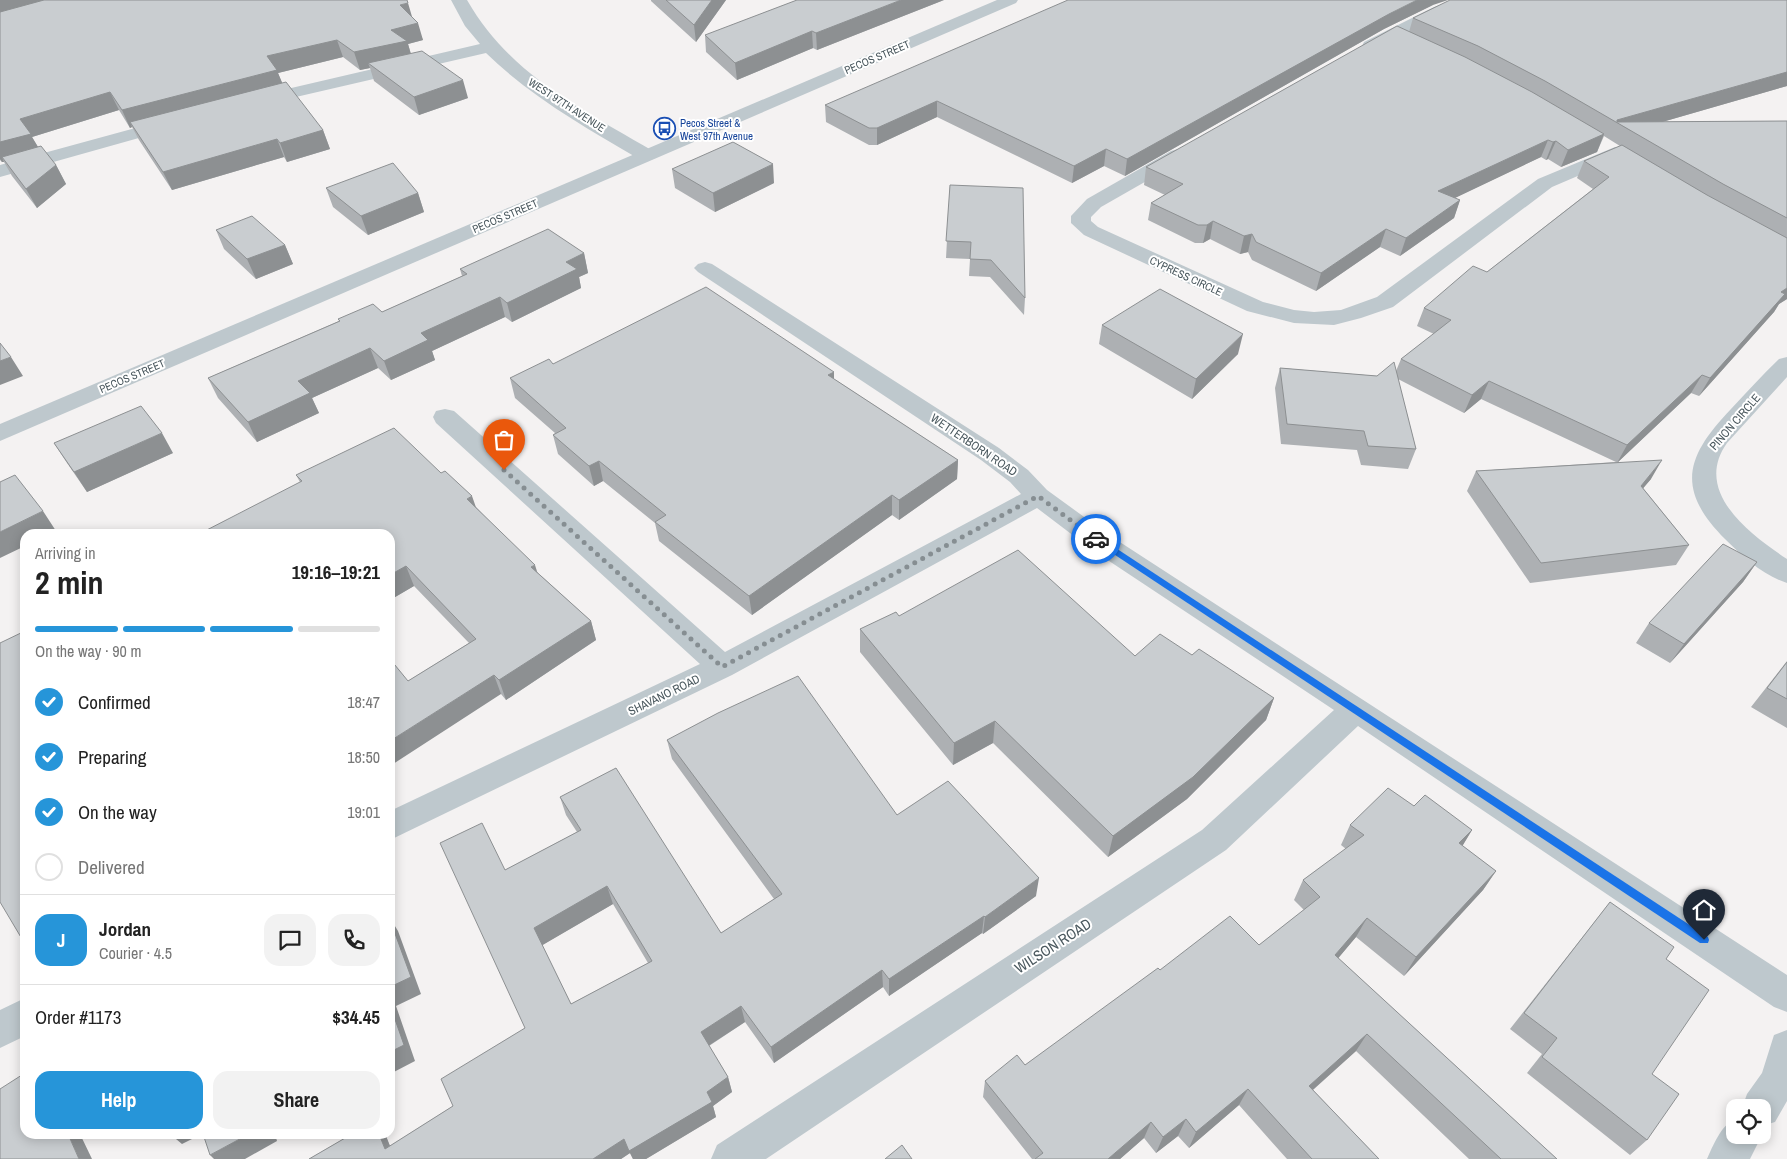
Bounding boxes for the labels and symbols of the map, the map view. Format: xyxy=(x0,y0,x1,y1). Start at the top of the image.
street label: PECOS STREET xyxy=(842,37,912,77)
street label: WEST 97TH AVENUE xyxy=(526,75,608,135)
place label: Pecos Street & West 97th Avenue xyxy=(680,116,753,143)
bus stop icon: Pecos Street & West 97th Avenue xyxy=(652,117,676,141)
street label: PECOS STREET xyxy=(470,196,540,236)
street label: CYPRESS CIRCLE xyxy=(1147,253,1225,299)
street label: PECOS STREET xyxy=(97,356,167,396)
street label: PINON CIRCLE xyxy=(1706,390,1764,454)
street label: WETTERBORN ROAD xyxy=(928,410,1020,480)
pin xyxy=(483,419,525,470)
courier xyxy=(1071,514,1121,564)
street label: SHAVANO ROAD xyxy=(626,671,702,719)
pin xyxy=(1683,889,1725,940)
street label: WILSON ROAD xyxy=(1010,913,1095,978)

